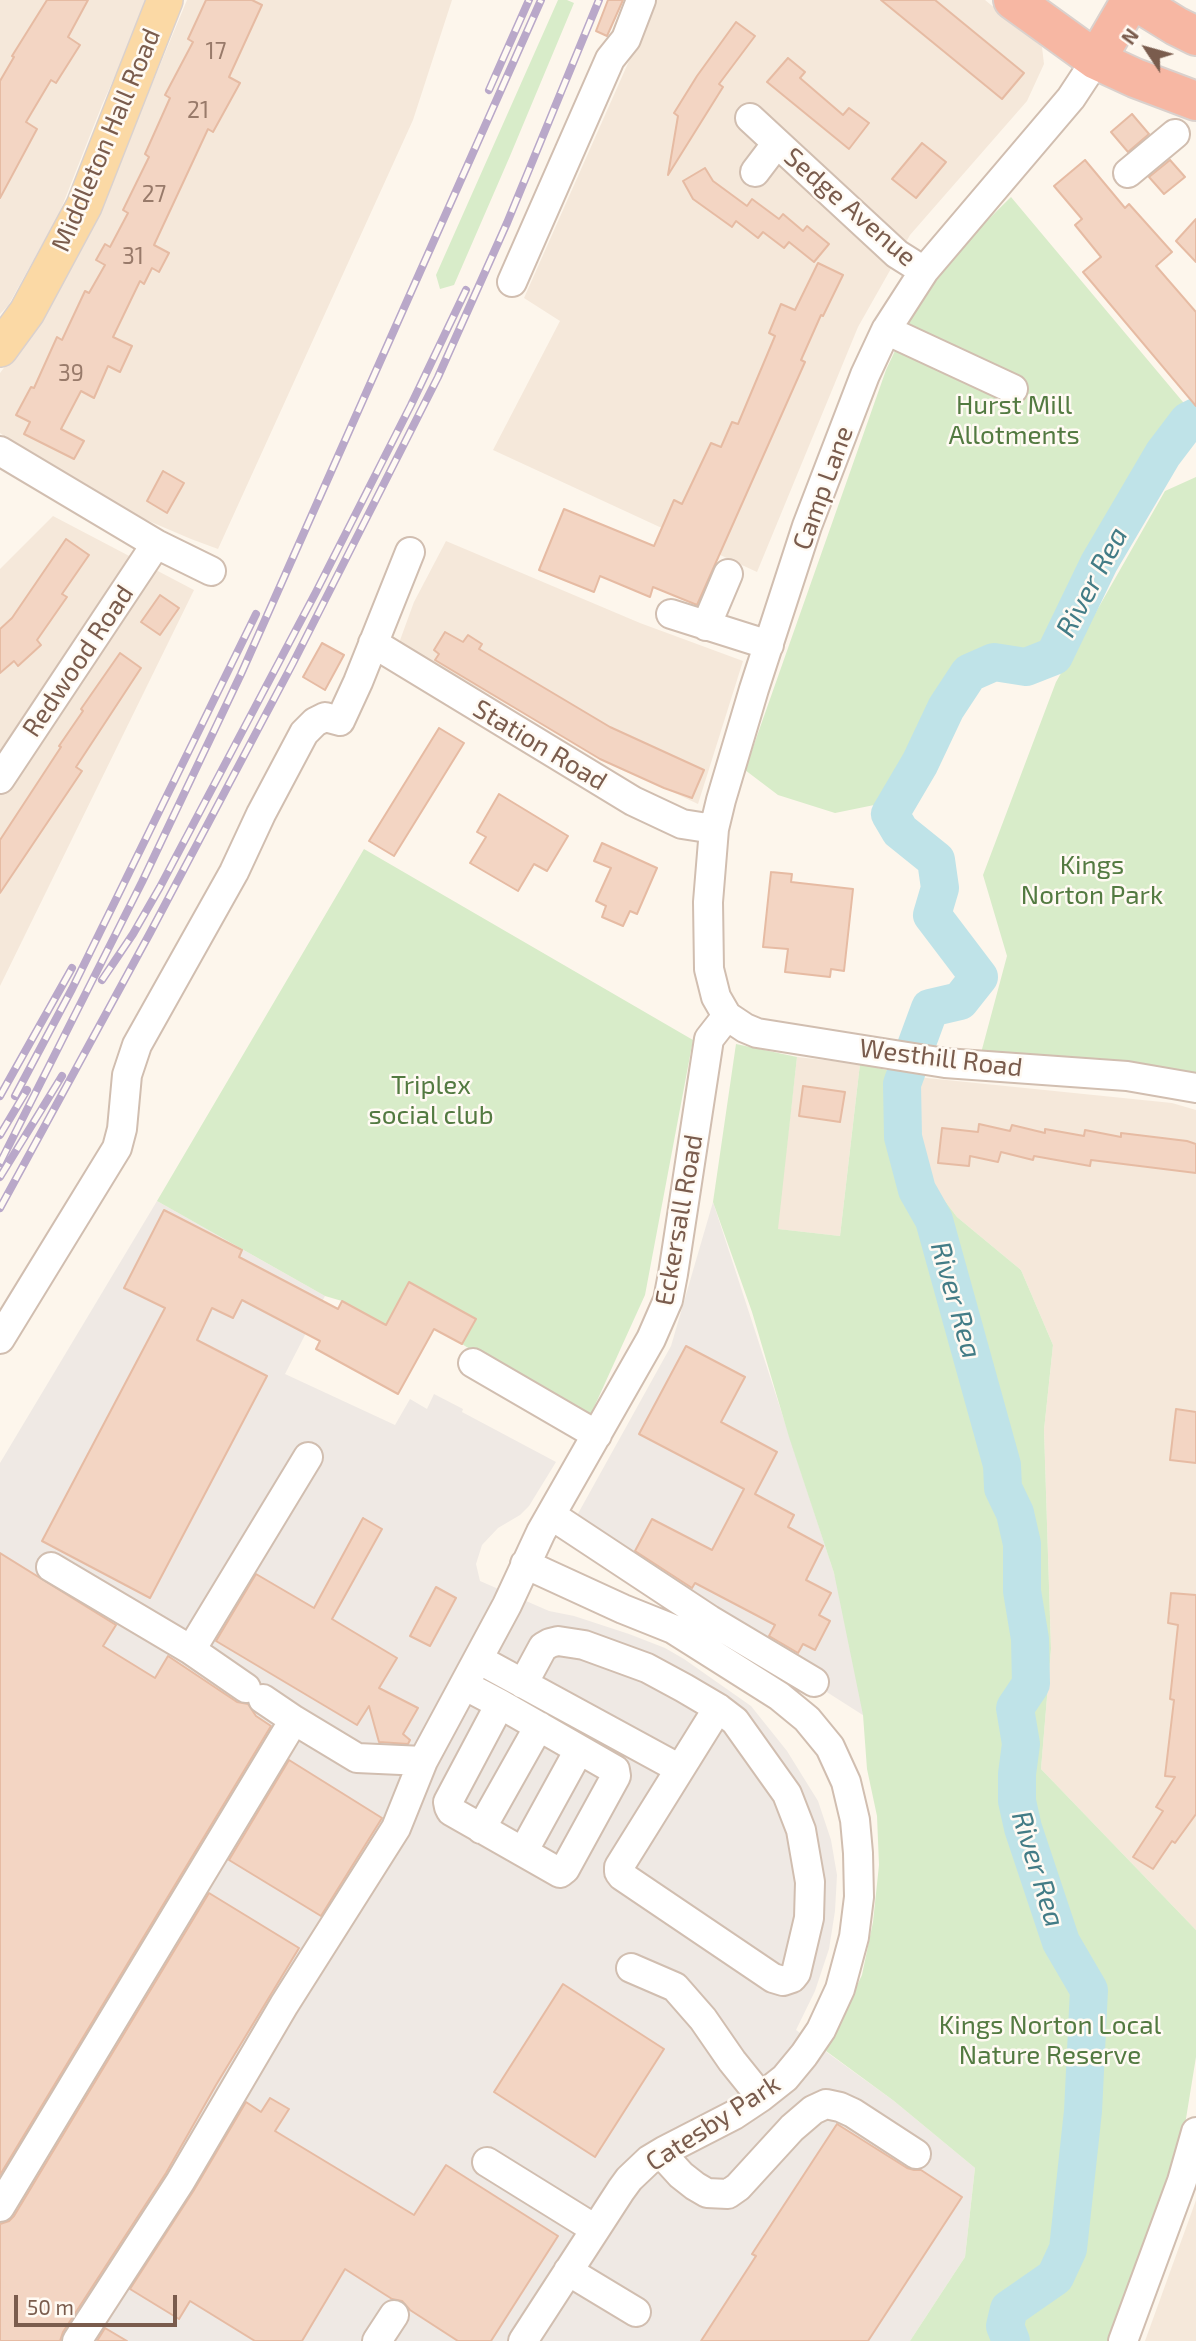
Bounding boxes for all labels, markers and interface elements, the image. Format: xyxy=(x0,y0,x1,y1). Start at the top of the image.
north arrow xyxy=(1112,14,1182,84)
street label: Middleton Hall Road xyxy=(45,24,167,256)
text: N xyxy=(1116,24,1143,49)
house number: 17 xyxy=(206,37,226,65)
house number: 21 xyxy=(187,96,209,124)
street label: Sedge Avenue xyxy=(778,141,922,273)
house number: 27 xyxy=(142,180,166,208)
house number: 31 xyxy=(122,242,144,270)
house number: 39 xyxy=(58,359,84,387)
park label: Hurst Mill Allotments xyxy=(948,389,1080,450)
street label: Camp Lane xyxy=(786,422,860,554)
water label: River Rea xyxy=(1049,521,1135,643)
street label: Redwood Road xyxy=(16,579,140,743)
street label: Station Road xyxy=(467,693,613,797)
park label: Kings Norton Park xyxy=(1021,849,1163,910)
street label: Westhill Road xyxy=(858,1033,1024,1083)
park label: Triplex social club xyxy=(368,1069,494,1130)
street label: Eckersall Road xyxy=(649,1132,709,1308)
water label: River Rea xyxy=(923,1238,989,1362)
water label: River Rea xyxy=(1004,1807,1072,1931)
park label: Kings Norton Local Nature Reserve xyxy=(939,2009,1161,2070)
street label: Catesby Park xyxy=(640,2068,786,2178)
scale bar xyxy=(18,2282,180,2326)
text: 50 m xyxy=(27,2294,74,2319)

